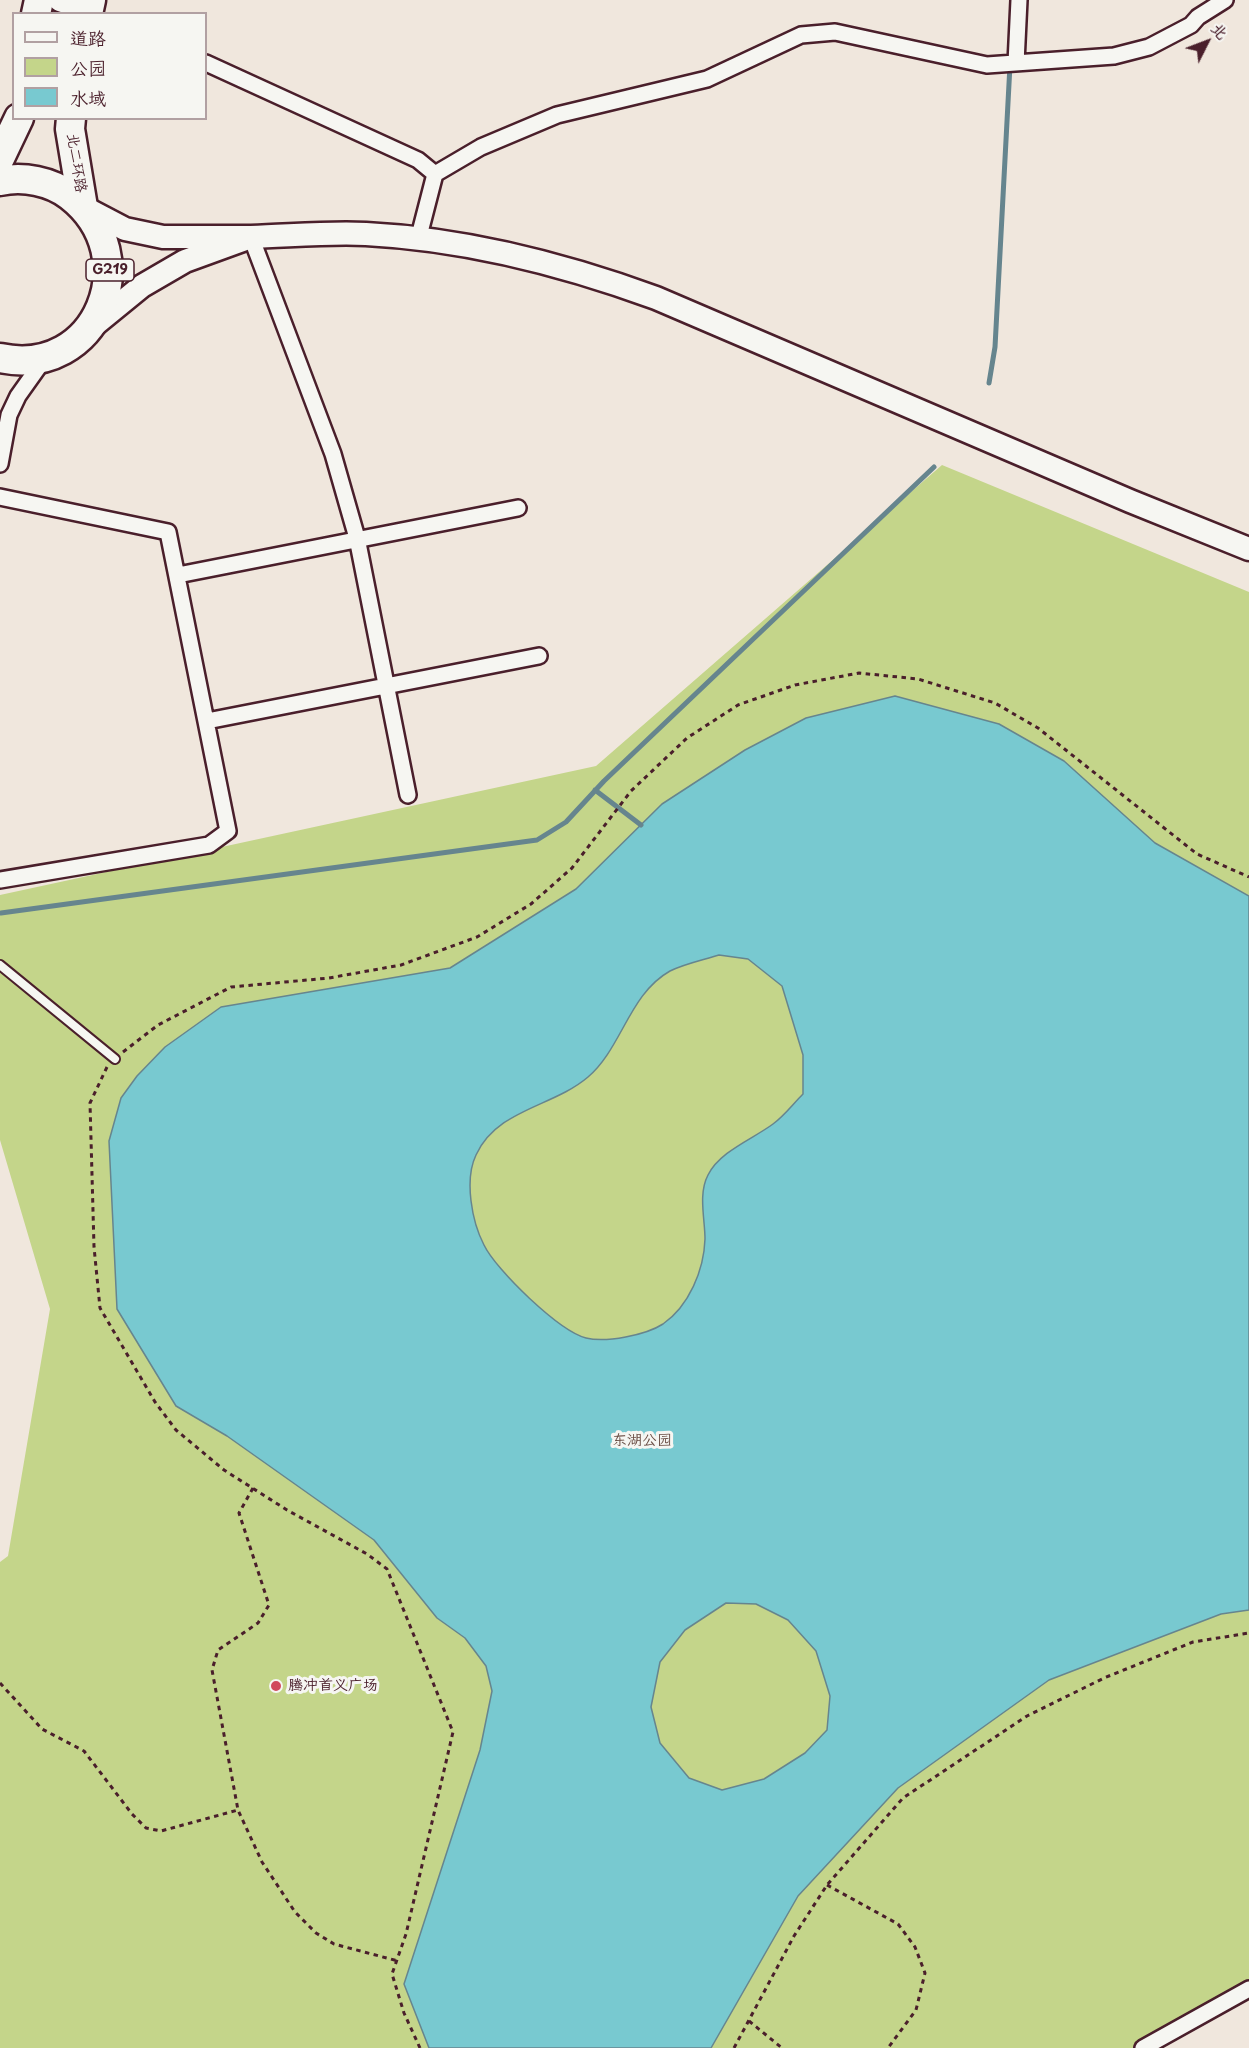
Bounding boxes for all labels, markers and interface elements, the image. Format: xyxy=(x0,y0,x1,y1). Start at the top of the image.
legend xyxy=(12,12,207,120)
north arrow xyxy=(1177,12,1237,72)
text: 北 xyxy=(1206,16,1235,44)
text: 道路 xyxy=(70,24,106,51)
text: 公园 xyxy=(70,54,106,81)
text: 水域 xyxy=(70,84,106,111)
street label: 北二环路 xyxy=(62,132,90,194)
road number: G219 xyxy=(86,259,134,281)
park label: 东湖公园 xyxy=(612,1432,672,1450)
place label: 腾冲首义广场 xyxy=(288,1677,378,1695)
marker: 腾冲首义广场 xyxy=(269,1679,283,1693)

